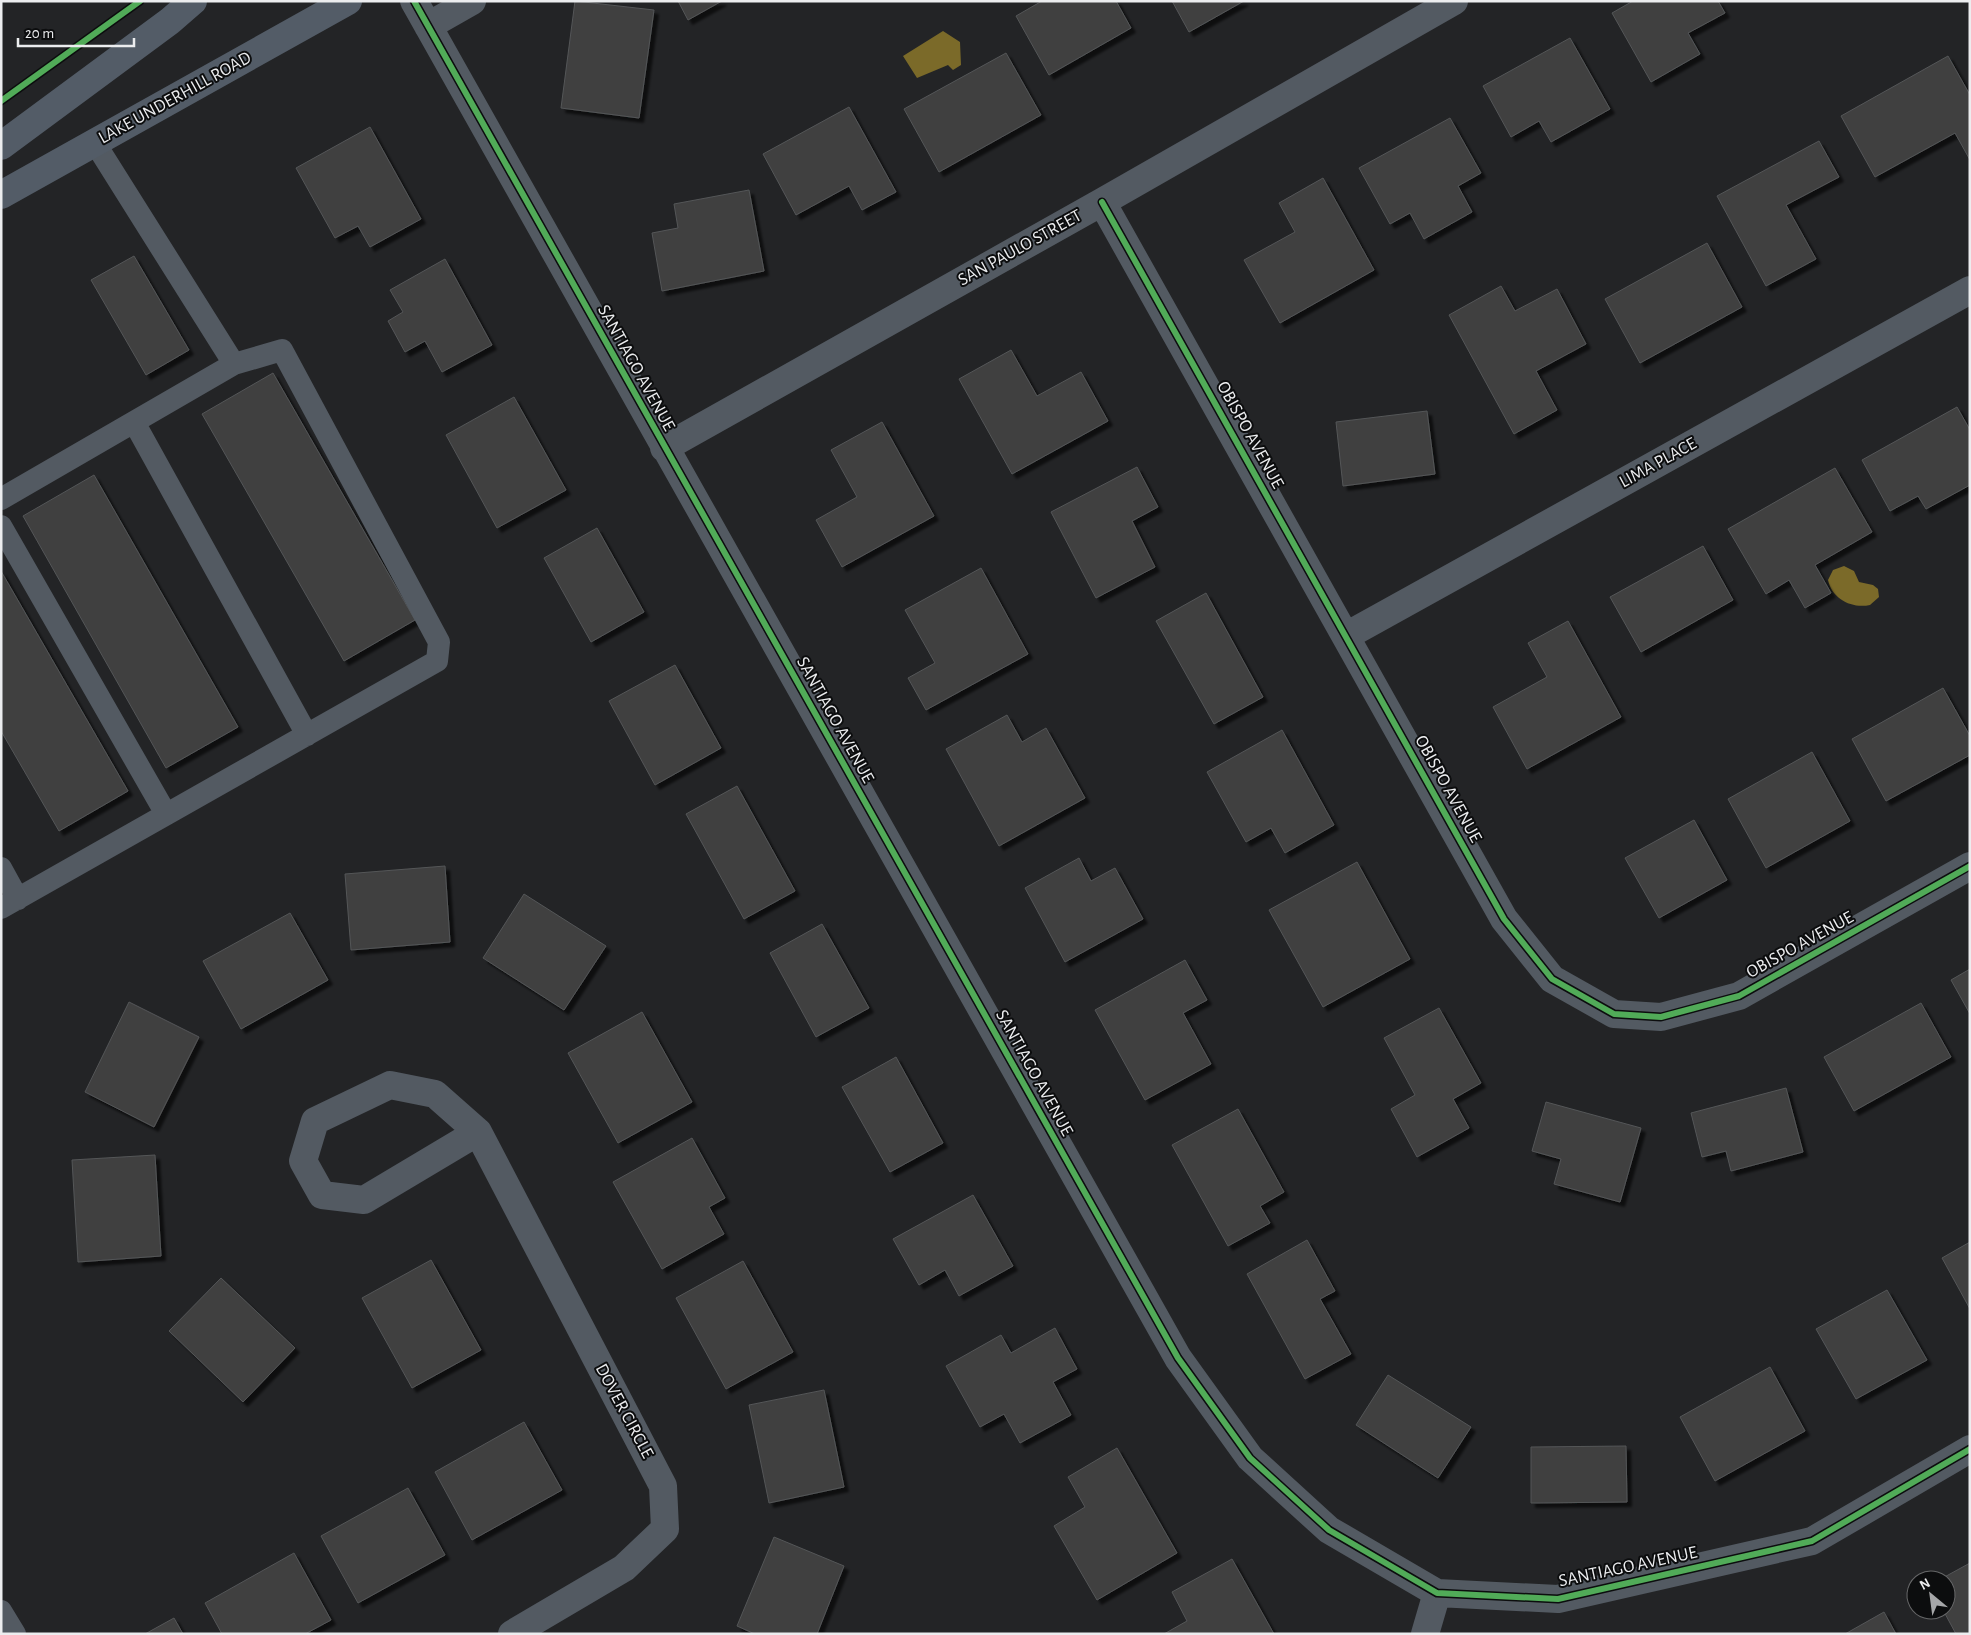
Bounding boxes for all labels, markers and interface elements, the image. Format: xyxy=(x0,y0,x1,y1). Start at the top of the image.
scale bar xyxy=(18,15,134,47)
text: 20 m xyxy=(25,26,54,41)
street label: LAKE UNDERHILL ROAD xyxy=(96,49,254,147)
street label: SAN PAULO STREET xyxy=(955,206,1085,289)
street label: SANTIAGO AVENUE xyxy=(594,302,678,434)
street label: OBISPO AVENUE xyxy=(1213,378,1287,492)
street label: LIMA PLACE xyxy=(1616,434,1700,491)
street label: SANTIAGO AVENUE xyxy=(793,654,877,786)
street label: OBISPO AVENUE xyxy=(1411,732,1485,846)
street label: OBISPO AVENUE xyxy=(1743,908,1857,982)
street label: SANTIAGO AVENUE xyxy=(992,1007,1076,1139)
street label: DOVER CIRCLE xyxy=(592,1361,657,1461)
street label: SANTIAGO AVENUE xyxy=(1557,1543,1699,1590)
north arrow xyxy=(1906,1570,1956,1620)
text: N xyxy=(1918,1576,1933,1593)

